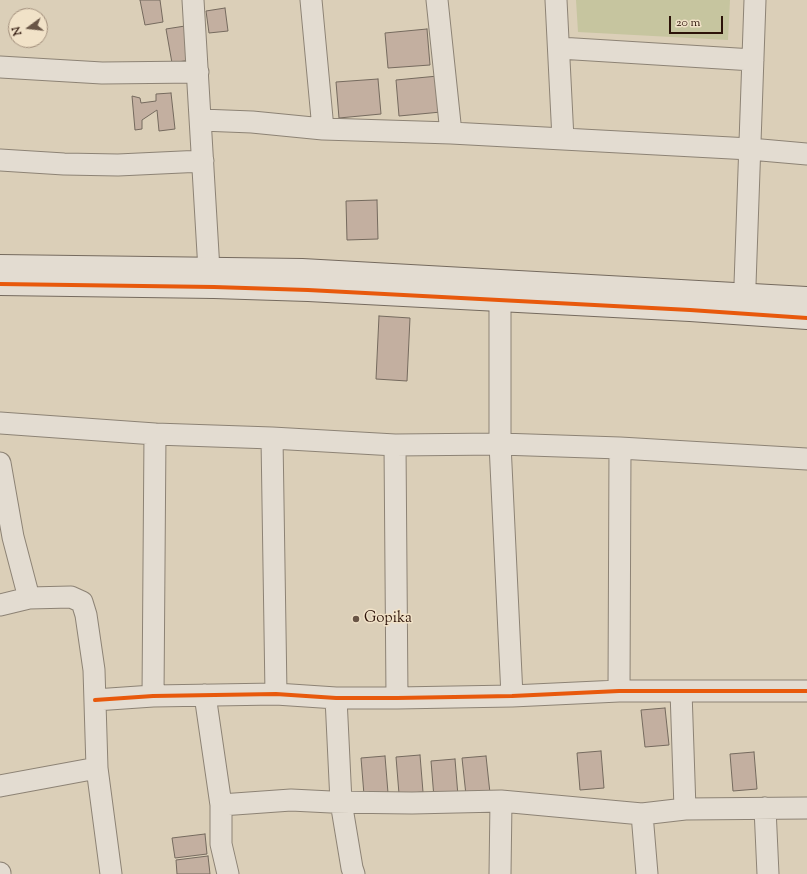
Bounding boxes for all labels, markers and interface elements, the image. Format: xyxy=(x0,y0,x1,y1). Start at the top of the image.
north arrow xyxy=(8,8,48,48)
scale bar xyxy=(671,8,725,34)
text: 20 m xyxy=(676,14,700,32)
text: N xyxy=(9,25,26,37)
place label: Gopika xyxy=(364,610,412,628)
marker: Gopika xyxy=(351,614,361,624)

